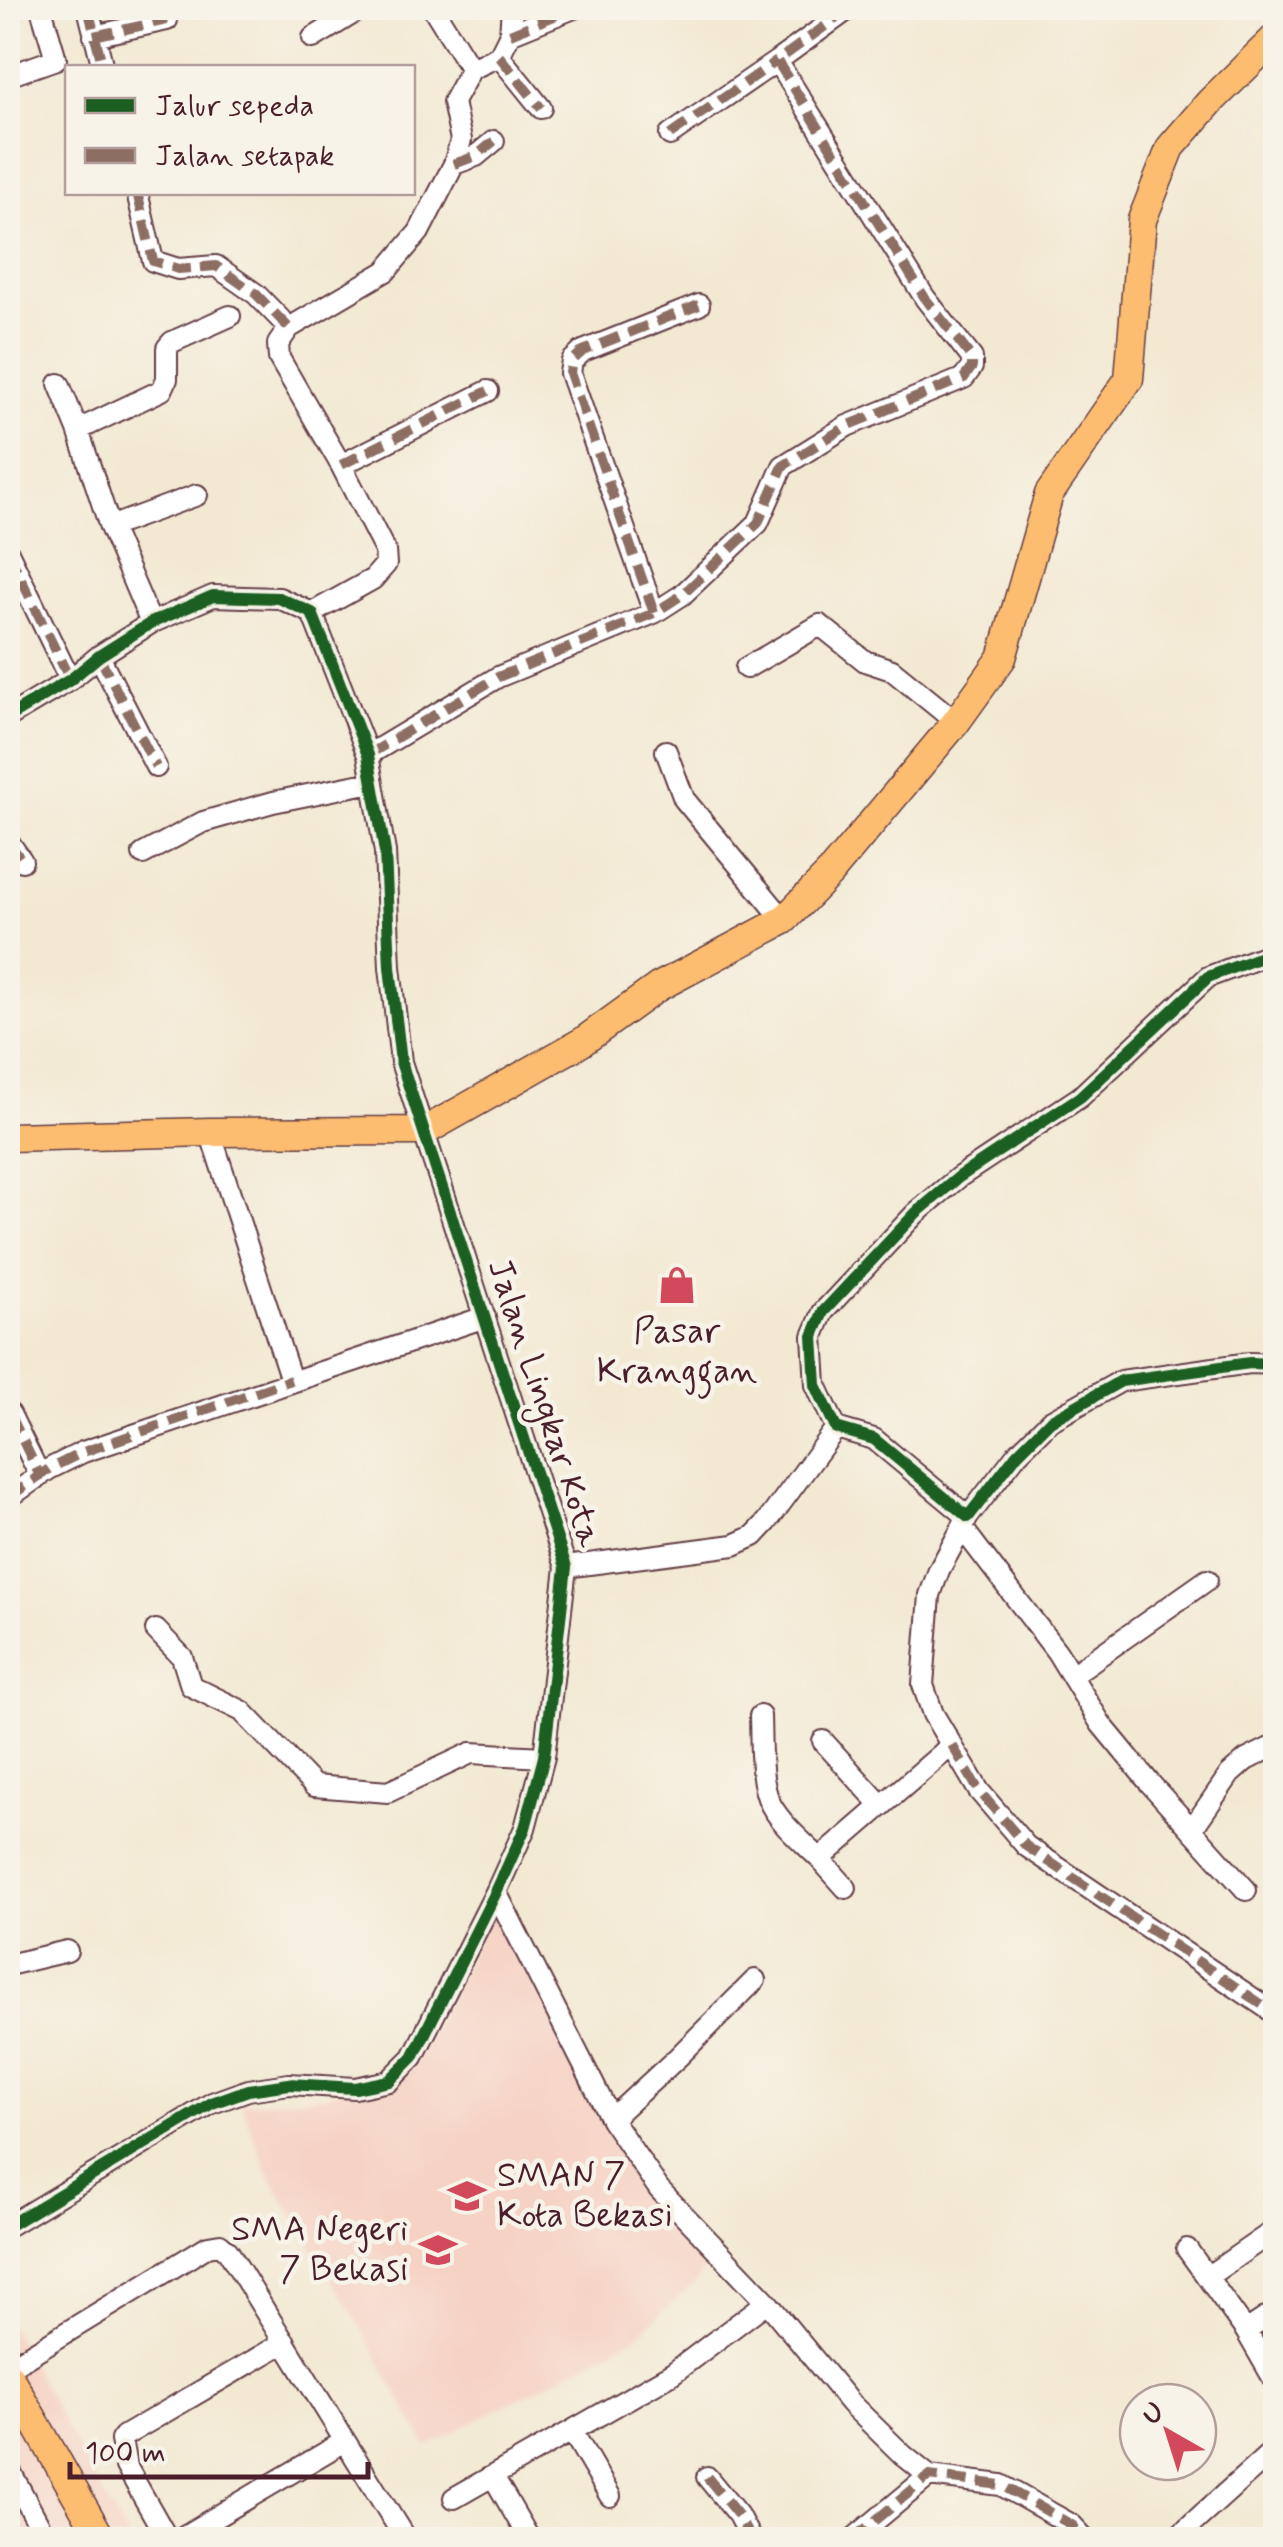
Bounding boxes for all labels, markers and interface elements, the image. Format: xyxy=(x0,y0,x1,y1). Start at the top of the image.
legend xyxy=(65,65,415,195)
text: Jalur sepeda xyxy=(155,87,314,126)
text: Jalan setapak xyxy=(155,137,335,176)
street label: Jalan Lingkar Kota xyxy=(473,1253,613,1555)
shop icon: Pasar Kranggan xyxy=(656,1264,698,1306)
place label: Pasar Kranggan xyxy=(597,1309,757,1399)
place label: SMAN 7 Kota Bekasi xyxy=(497,2153,673,2239)
school or university icon: SMAN 7 Kota Bekasi xyxy=(446,2175,488,2217)
place label: SMA Negeri 7 Bekasi xyxy=(231,2207,408,2293)
school or university icon: SMA Negeri 7 Bekasi xyxy=(417,2229,459,2271)
north arrow xyxy=(1118,2382,1218,2482)
text: U xyxy=(1135,2394,1173,2435)
scale bar xyxy=(70,2417,368,2479)
text: 100 m xyxy=(85,2434,166,2473)

